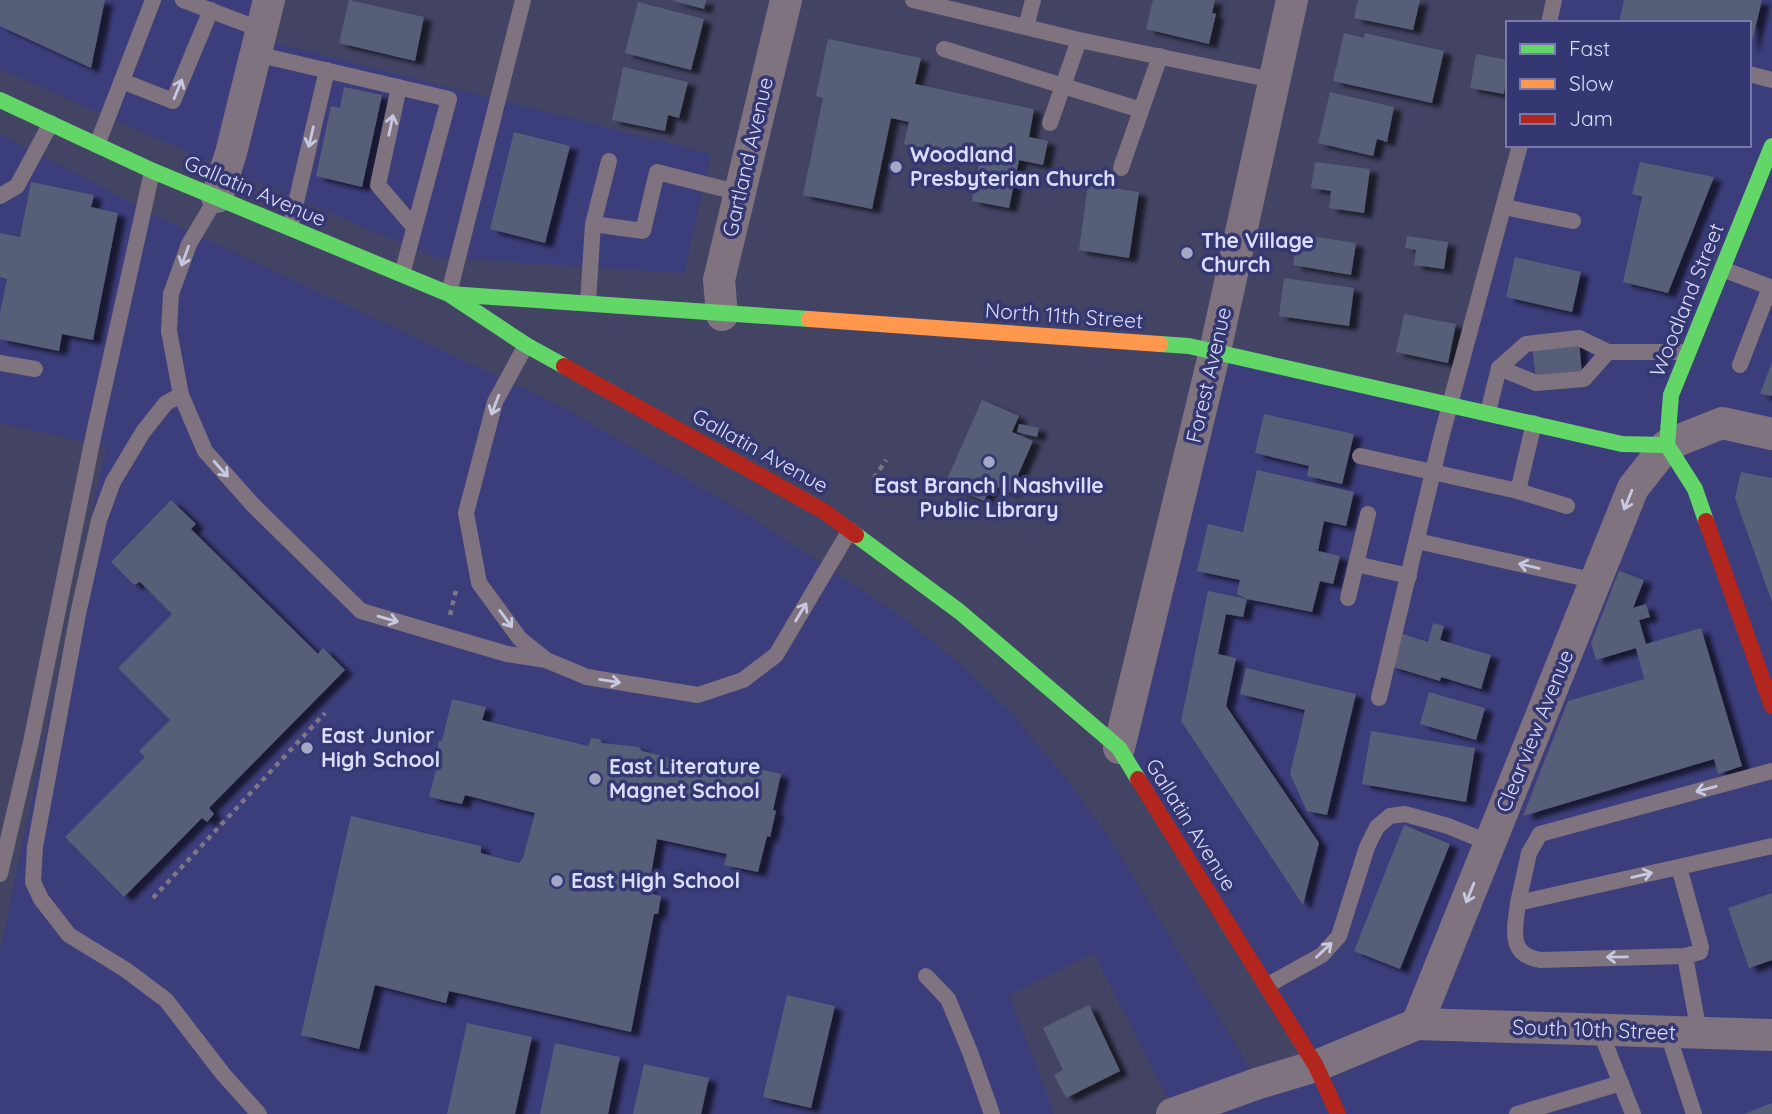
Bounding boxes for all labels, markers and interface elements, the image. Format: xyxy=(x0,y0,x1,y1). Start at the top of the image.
legend xyxy=(1506,21,1751,147)
text: Fast xyxy=(1569,35,1610,61)
text: Slow xyxy=(1569,70,1614,96)
street label: Gartland Avenue xyxy=(716,75,778,239)
one-way arrow xyxy=(172,79,185,101)
text: Jam xyxy=(1569,105,1613,131)
one-way arrow xyxy=(385,114,398,137)
one-way arrow xyxy=(304,125,317,148)
place label: Woodland Presbyterian Church xyxy=(910,141,1116,191)
street label: Gallatin Avenue xyxy=(181,149,330,232)
marker: Woodland Presbyterian Church xyxy=(888,159,904,175)
street label: Woodland Street xyxy=(1643,219,1729,380)
place label: The Village Church xyxy=(1201,227,1314,277)
one-way arrow xyxy=(177,245,190,267)
marker: The Village Church xyxy=(1179,245,1195,261)
street label: North 11th Street xyxy=(984,297,1144,334)
street label: Forest Avenue xyxy=(1180,304,1236,445)
one-way arrow xyxy=(487,394,500,416)
street label: Gallatin Avenue xyxy=(688,402,833,498)
marker: East Branch | Nashville Public Library xyxy=(981,454,997,470)
one-way arrow xyxy=(213,460,229,478)
place label: East Branch | Nashville Public Library xyxy=(874,472,1104,522)
one-way arrow xyxy=(1621,489,1634,511)
one-way arrow xyxy=(1518,559,1541,573)
one-way arrow xyxy=(795,603,809,623)
one-way arrow xyxy=(498,609,513,628)
one-way arrow xyxy=(377,613,399,626)
street label: Clearview Avenue xyxy=(1490,646,1579,816)
one-way arrow xyxy=(598,675,621,688)
place label: East Junior High School xyxy=(321,722,440,772)
marker: East Junior High School xyxy=(299,740,315,756)
place label: East Literature Magnet School xyxy=(609,753,760,803)
street label: Gallatin Avenue xyxy=(1141,753,1243,896)
marker: East Literature Magnet School xyxy=(587,771,603,787)
one-way arrow xyxy=(1695,783,1718,796)
place label: East High School xyxy=(571,867,740,893)
one-way arrow xyxy=(1630,868,1653,881)
marker: East High School xyxy=(549,873,565,889)
one-way arrow xyxy=(1462,882,1475,903)
one-way arrow xyxy=(1315,942,1332,959)
one-way arrow xyxy=(1606,951,1629,964)
street label: South 10th Street xyxy=(1512,1013,1676,1045)

